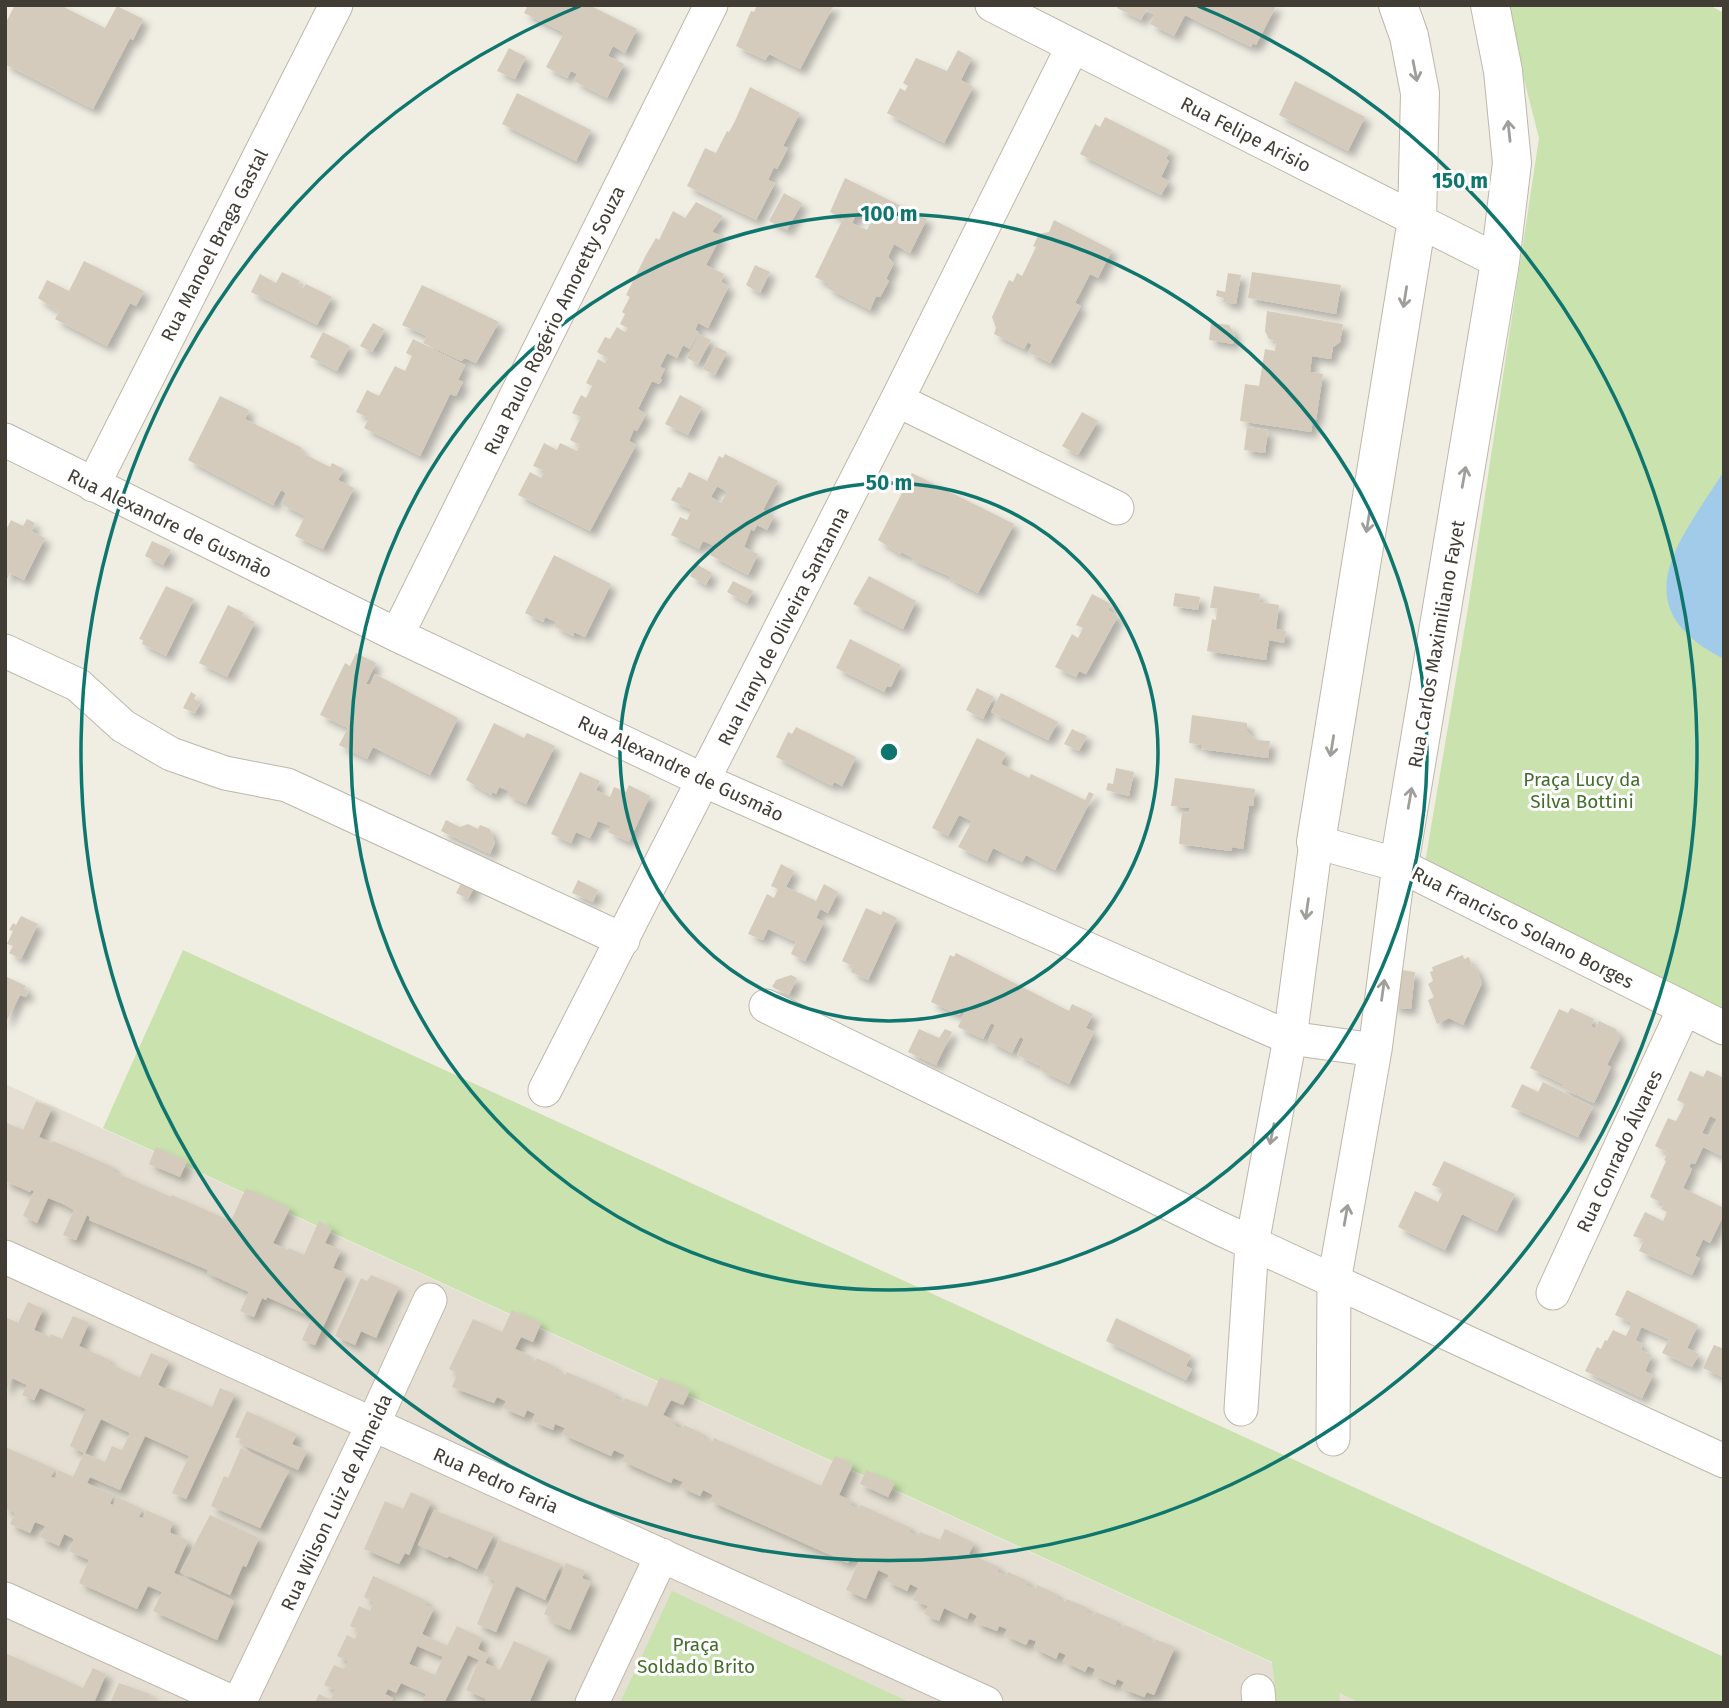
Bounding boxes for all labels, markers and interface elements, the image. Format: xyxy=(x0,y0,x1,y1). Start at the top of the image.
one-way arrow xyxy=(1409,59,1423,82)
street label: Rua Felipe Arisio xyxy=(1177,92,1315,177)
one-way arrow xyxy=(1502,120,1515,142)
street label: Rua Manoel Braga Gastal xyxy=(156,145,273,345)
text: 150 m xyxy=(1432,168,1488,194)
street label: Rua Paulo Rogério Amoretty Souza xyxy=(479,182,630,458)
text: 100 m xyxy=(860,201,918,227)
one-way arrow xyxy=(1398,285,1411,308)
street label: Rua Alexandre de Gusmão xyxy=(64,464,276,583)
one-way arrow xyxy=(1458,466,1471,489)
text: 50 m xyxy=(866,470,912,496)
street label: Rua Irany de Oliveira Santanna xyxy=(713,503,854,750)
one-way arrow xyxy=(1361,510,1374,533)
street label: Rua Carlos Maximiliano Fayet xyxy=(1403,518,1470,770)
street label: Rua Alexandre de Gusmão xyxy=(574,711,788,826)
one-way arrow xyxy=(1325,734,1338,757)
centre of rings xyxy=(877,740,901,764)
park label: Praça Lucy da Silva Bottini xyxy=(1523,768,1641,813)
one-way arrow xyxy=(1404,787,1417,810)
street label: Rua Francisco Solano Borges xyxy=(1408,861,1638,994)
one-way arrow xyxy=(1301,898,1314,920)
one-way arrow xyxy=(1376,980,1389,1002)
street label: Rua Conrado Álvares xyxy=(1572,1066,1667,1236)
one-way arrow xyxy=(1265,1122,1278,1145)
one-way arrow xyxy=(1340,1204,1353,1227)
street label: Rua Wilson Luiz de Almeida xyxy=(276,1390,397,1614)
street label: Rua Pedro Faria xyxy=(430,1443,562,1518)
park label: Praça Soldado Brito xyxy=(637,1633,755,1678)

